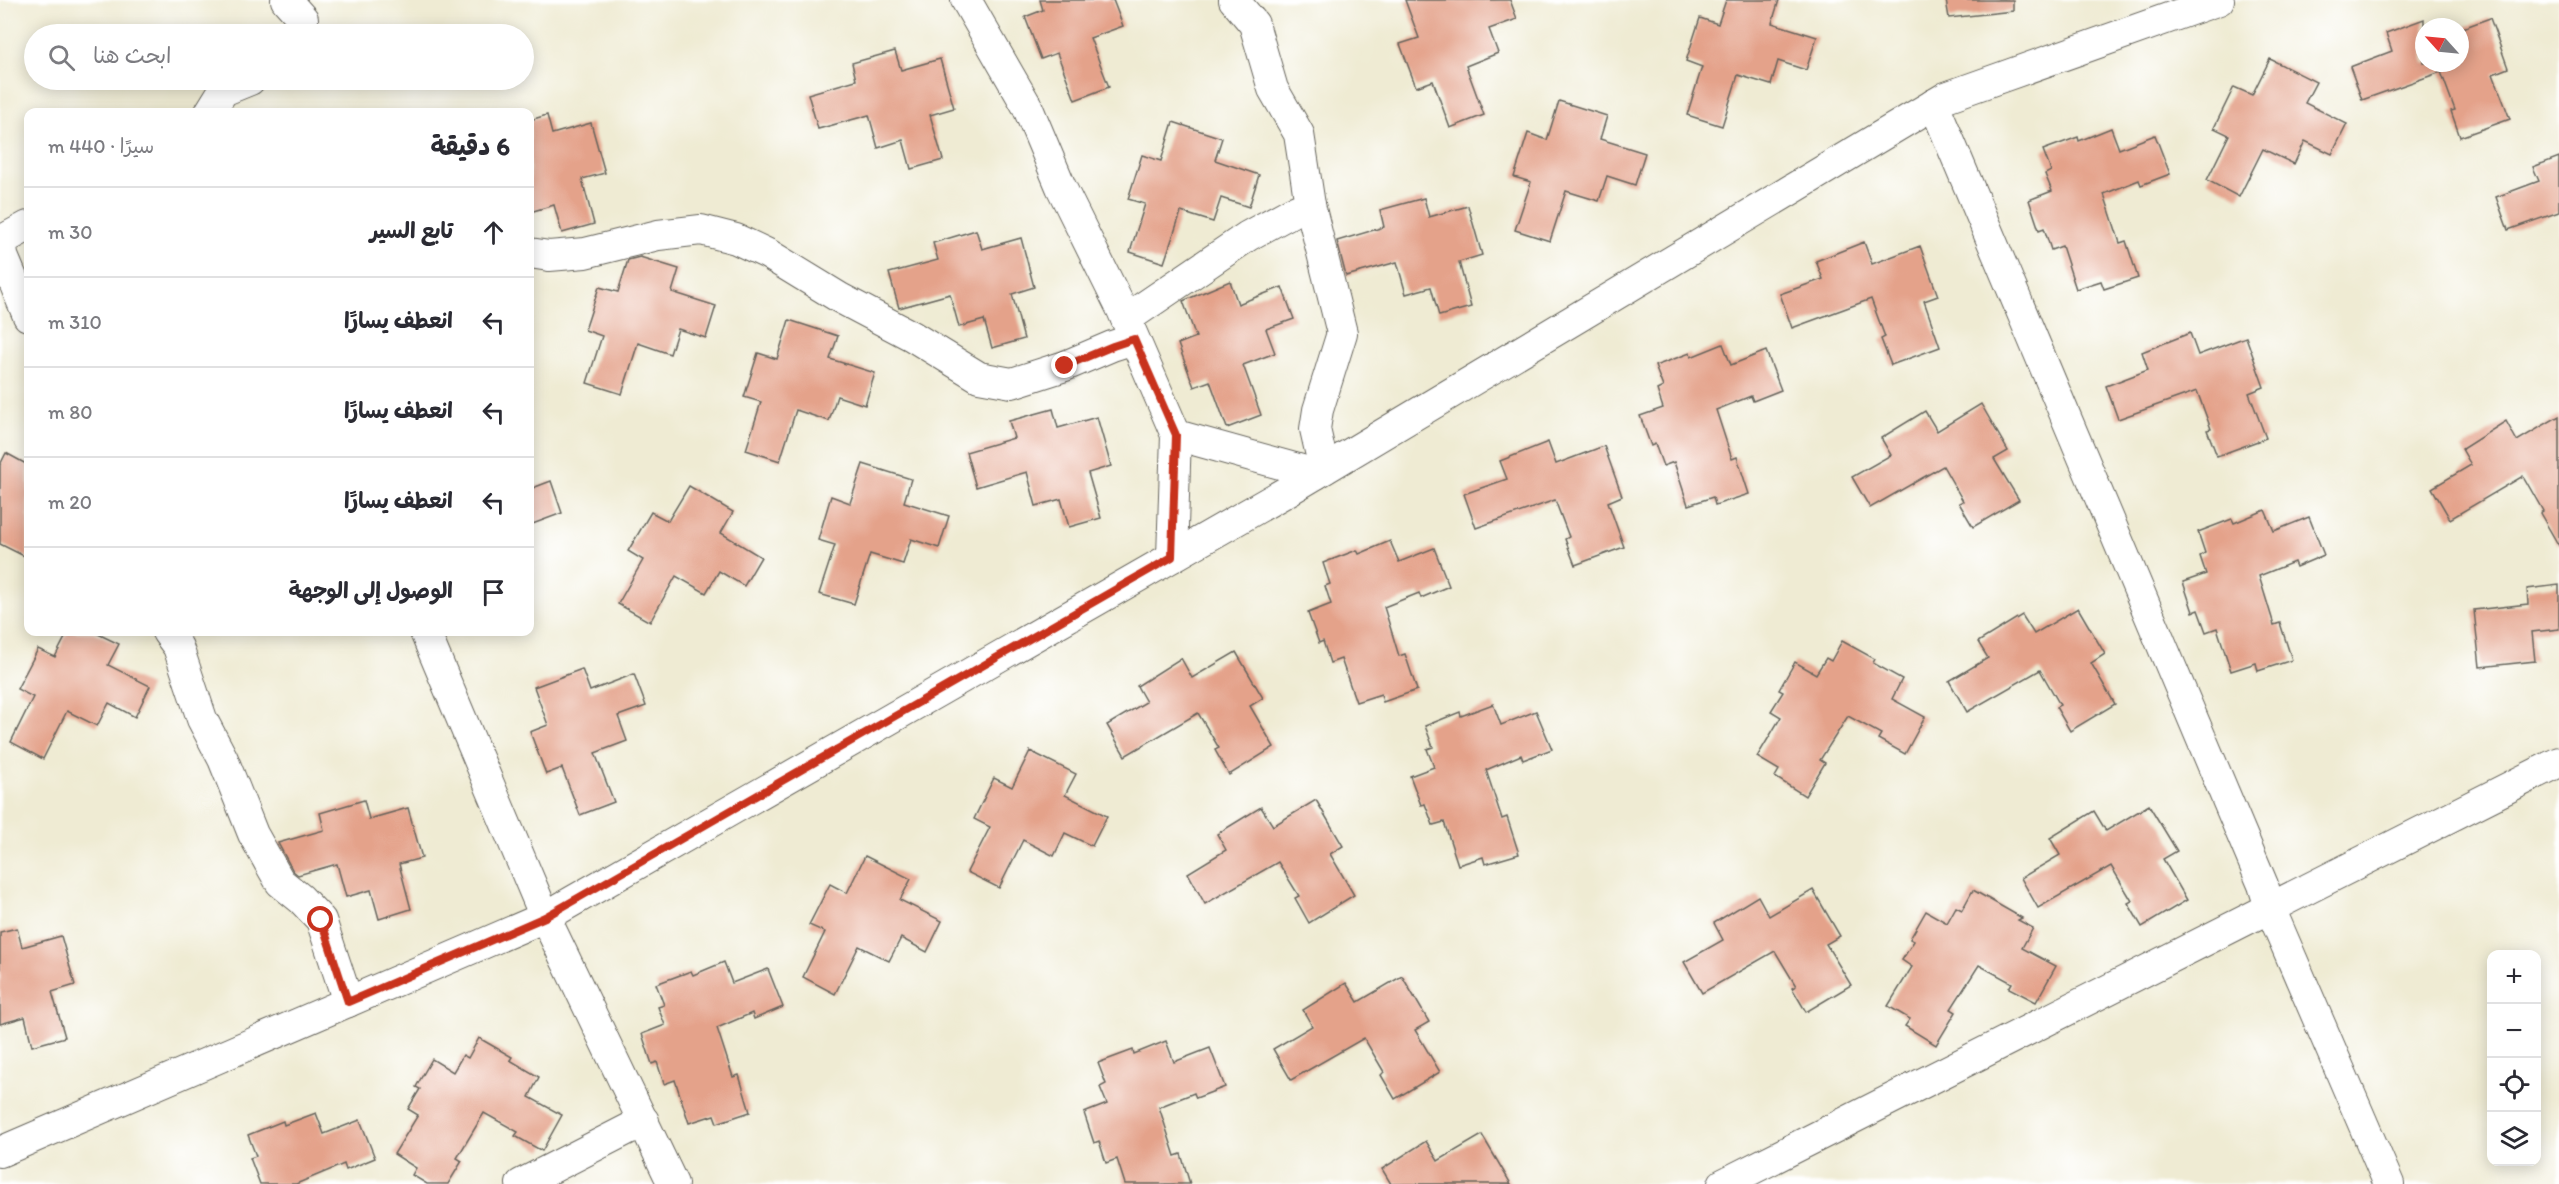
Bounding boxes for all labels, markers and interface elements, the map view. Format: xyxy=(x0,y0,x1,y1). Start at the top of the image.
north arrow xyxy=(2415,18,2469,72)
search box xyxy=(24,24,534,90)
icon: search xyxy=(45,41,78,74)
text: ابحث هنا xyxy=(93,42,172,69)
text: 6 دقيقة xyxy=(430,130,510,162)
text: سيرًا · 440 m xyxy=(48,134,154,158)
icon: ahead xyxy=(477,216,510,249)
text: تابع السير xyxy=(370,217,453,244)
text: 30 m xyxy=(48,220,93,244)
icon: left xyxy=(477,306,510,339)
text: انعطف يسارًا xyxy=(344,307,453,334)
text: 310 m xyxy=(48,310,102,334)
route end xyxy=(1051,352,1077,378)
icon: left xyxy=(477,396,510,429)
text: انعطف يسارًا xyxy=(344,397,453,424)
text: 80 m xyxy=(48,400,93,424)
icon: left xyxy=(477,486,510,519)
text: انعطف يسارًا xyxy=(344,487,453,514)
text: 20 m xyxy=(48,490,92,514)
icon: arrive xyxy=(477,576,510,609)
text: الوصول إلى الوجهة xyxy=(288,577,453,604)
route start xyxy=(307,906,333,932)
map controls xyxy=(2487,950,2541,1166)
button: + xyxy=(2487,950,2541,1004)
button: − xyxy=(2487,1004,2541,1058)
button: locate xyxy=(2487,1058,2541,1112)
button: layers xyxy=(2487,1112,2541,1166)

